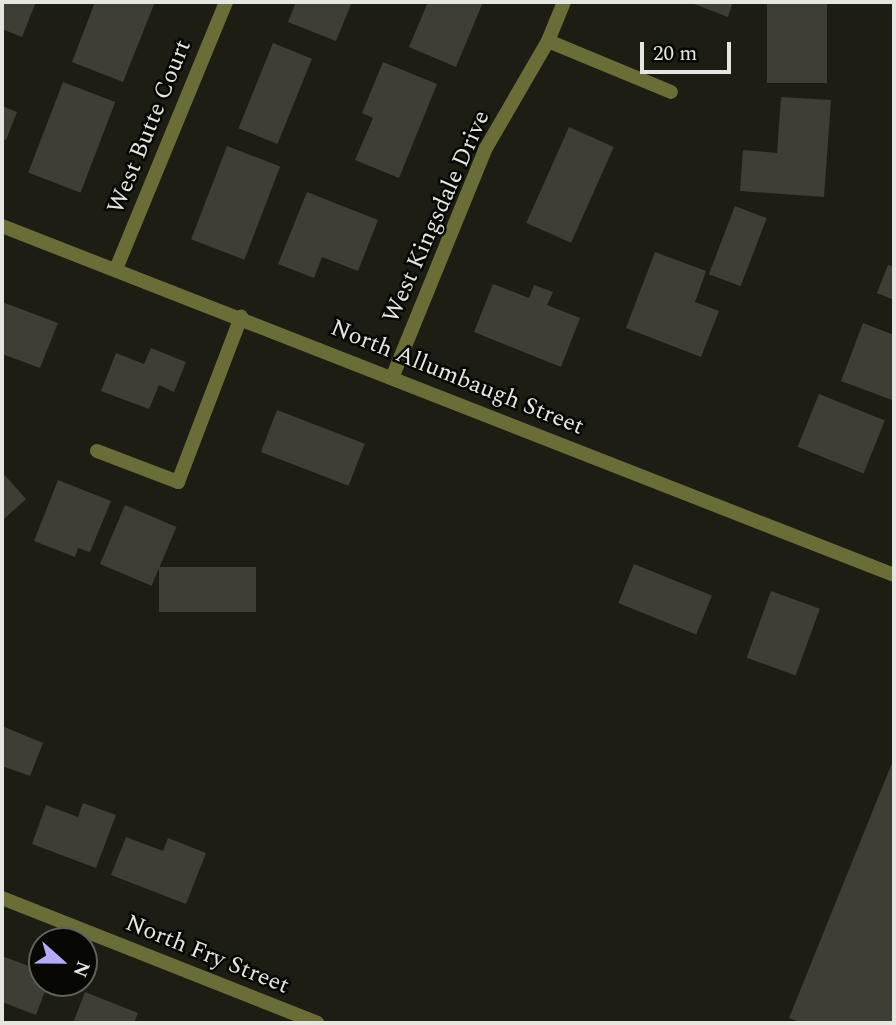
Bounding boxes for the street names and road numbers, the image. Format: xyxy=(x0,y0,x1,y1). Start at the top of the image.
street label: West Butte Court xyxy=(102,36,198,218)
street label: West Kingsdale Drive xyxy=(377,106,497,328)
street label: North Allumbaugh Street xyxy=(326,314,588,442)
street label: North Fry Street xyxy=(121,909,293,1001)

